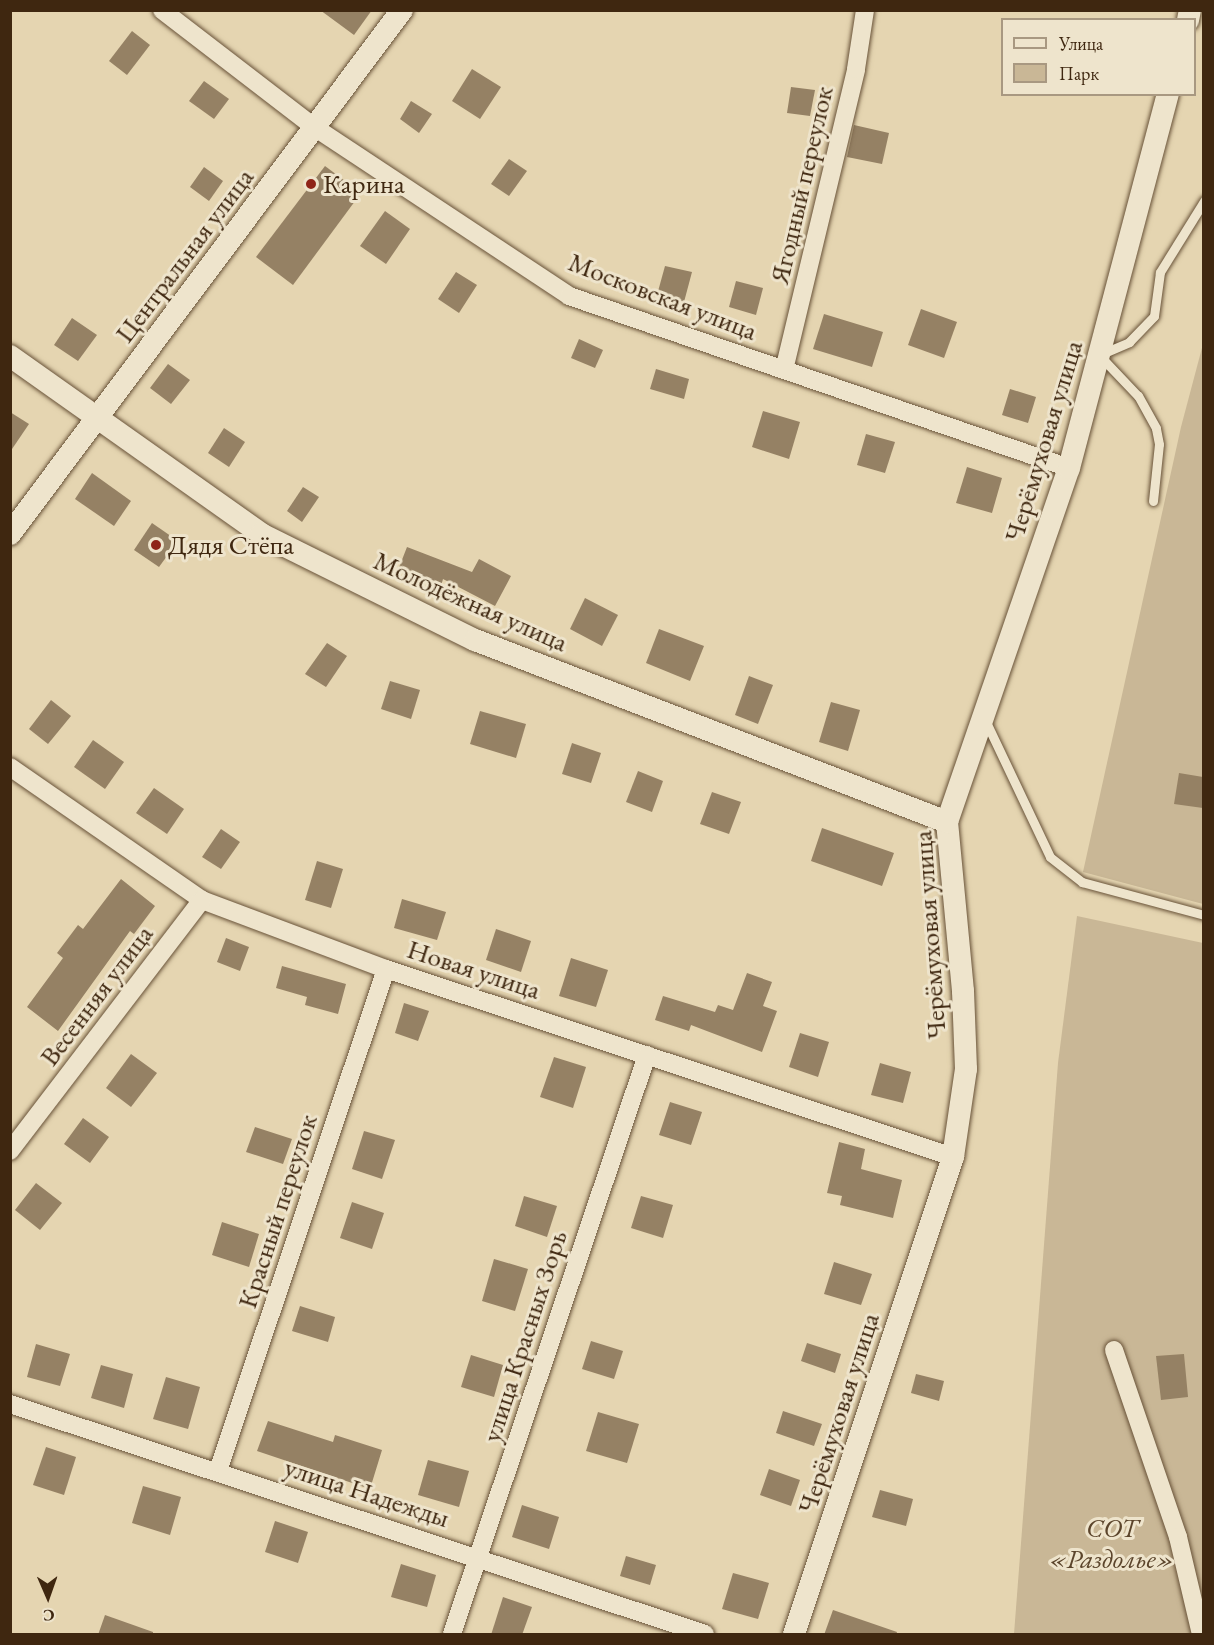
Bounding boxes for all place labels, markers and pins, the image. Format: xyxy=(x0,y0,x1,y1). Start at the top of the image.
place label: Карина xyxy=(323,168,405,200)
marker: Карина xyxy=(304,177,318,191)
place label: Дядя Стёпа xyxy=(168,529,294,561)
marker: Дядя Стёпа xyxy=(149,538,163,552)

